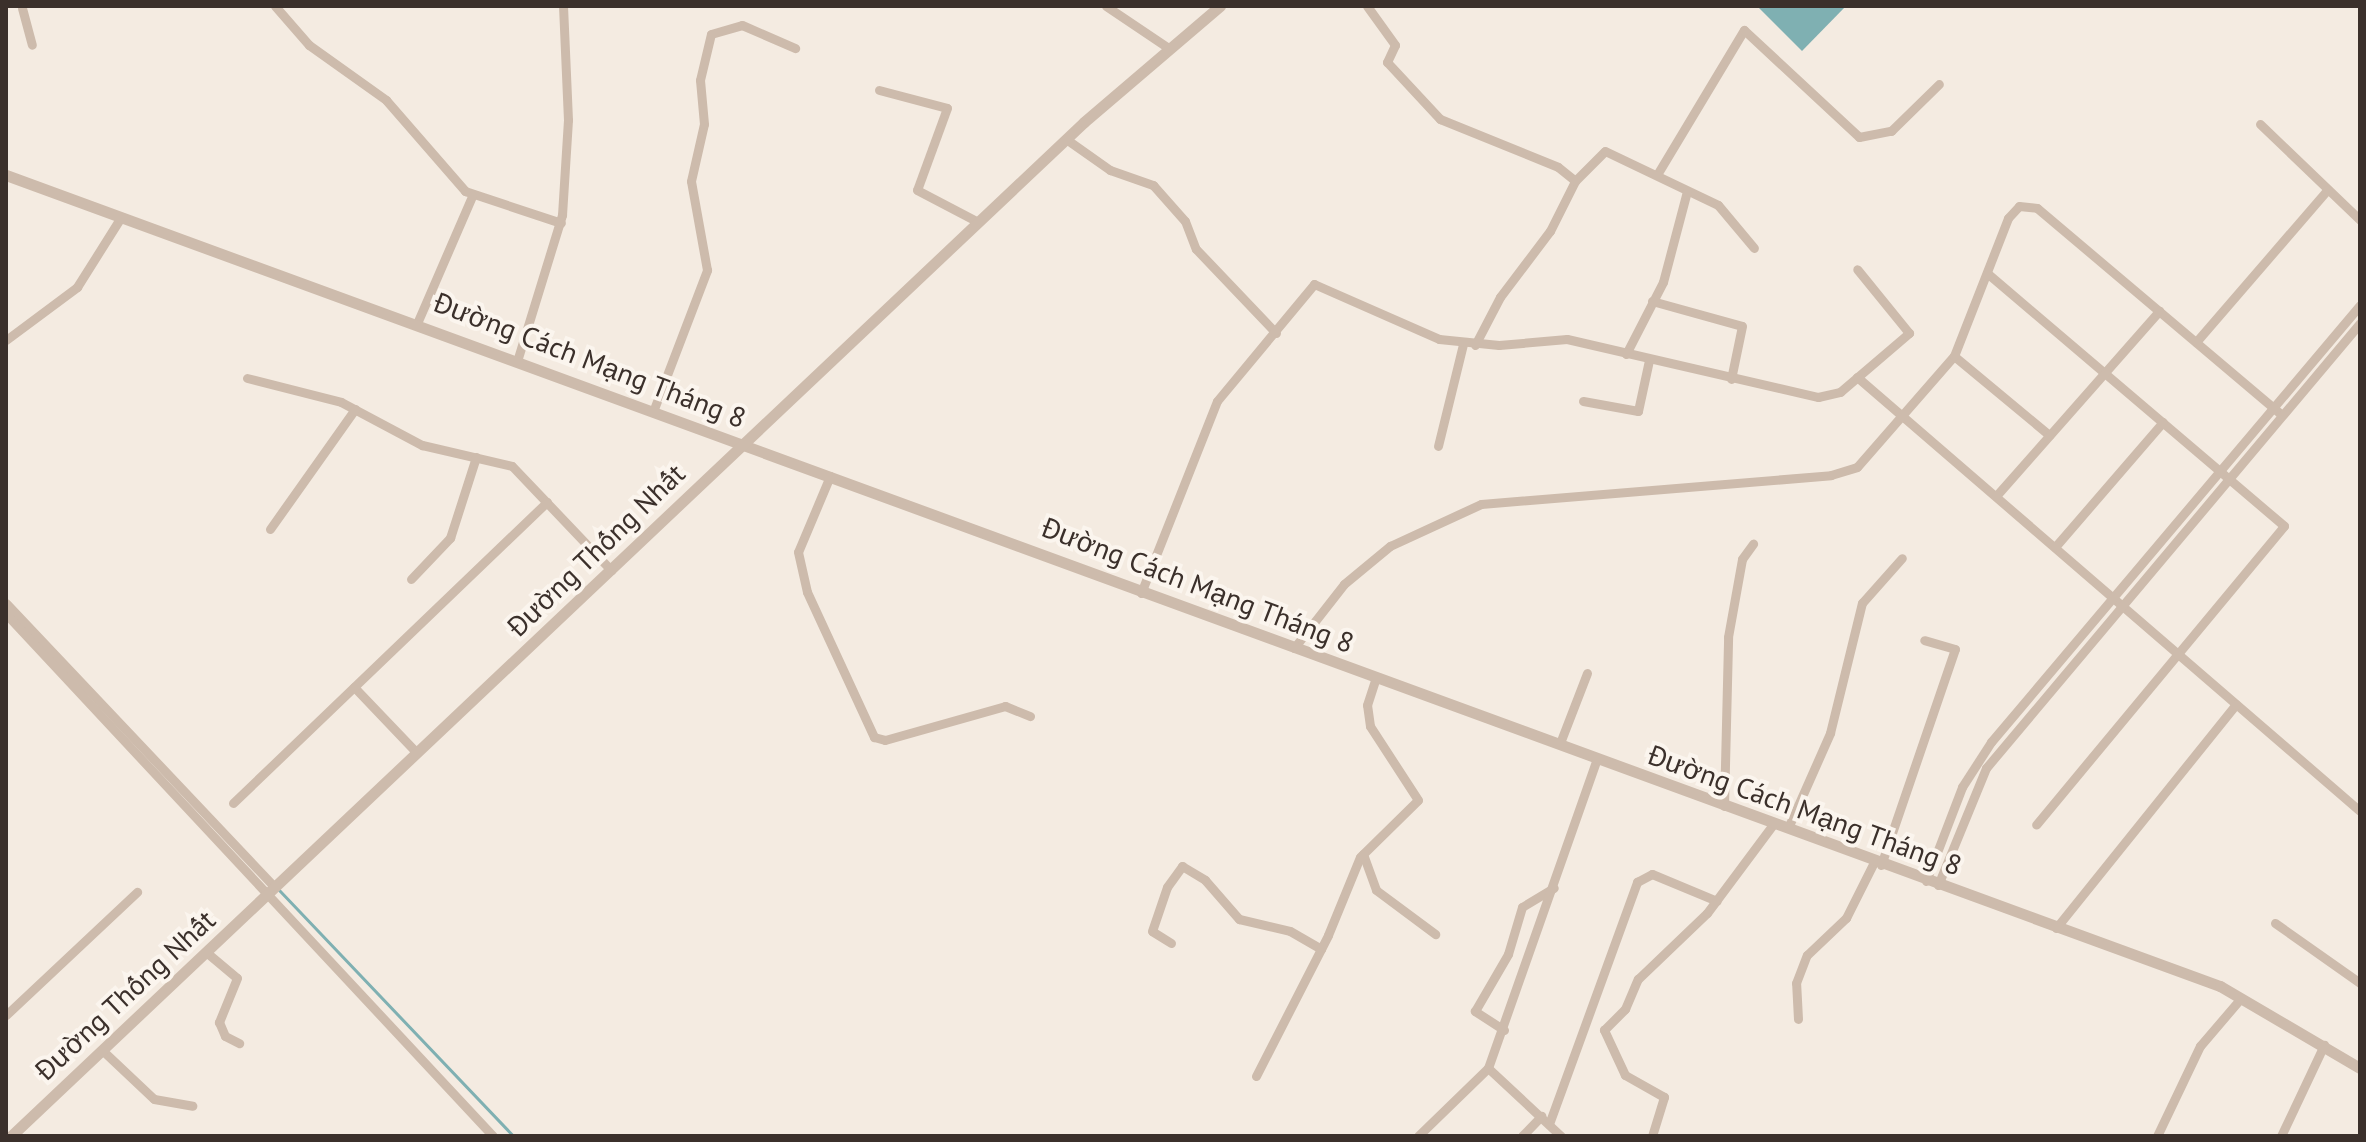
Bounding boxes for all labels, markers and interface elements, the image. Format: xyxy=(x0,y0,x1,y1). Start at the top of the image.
street label: Đường Cách Mạng Tháng 8 xyxy=(429,285,751,435)
street label: Đường Thống Nhất xyxy=(500,456,692,644)
street label: Đường Cách Mạng Tháng 8 xyxy=(1037,510,1359,660)
street label: Đường Cách Mạng Tháng 8 xyxy=(1643,737,1967,883)
street label: Đường Thống Nhất xyxy=(28,903,222,1087)

